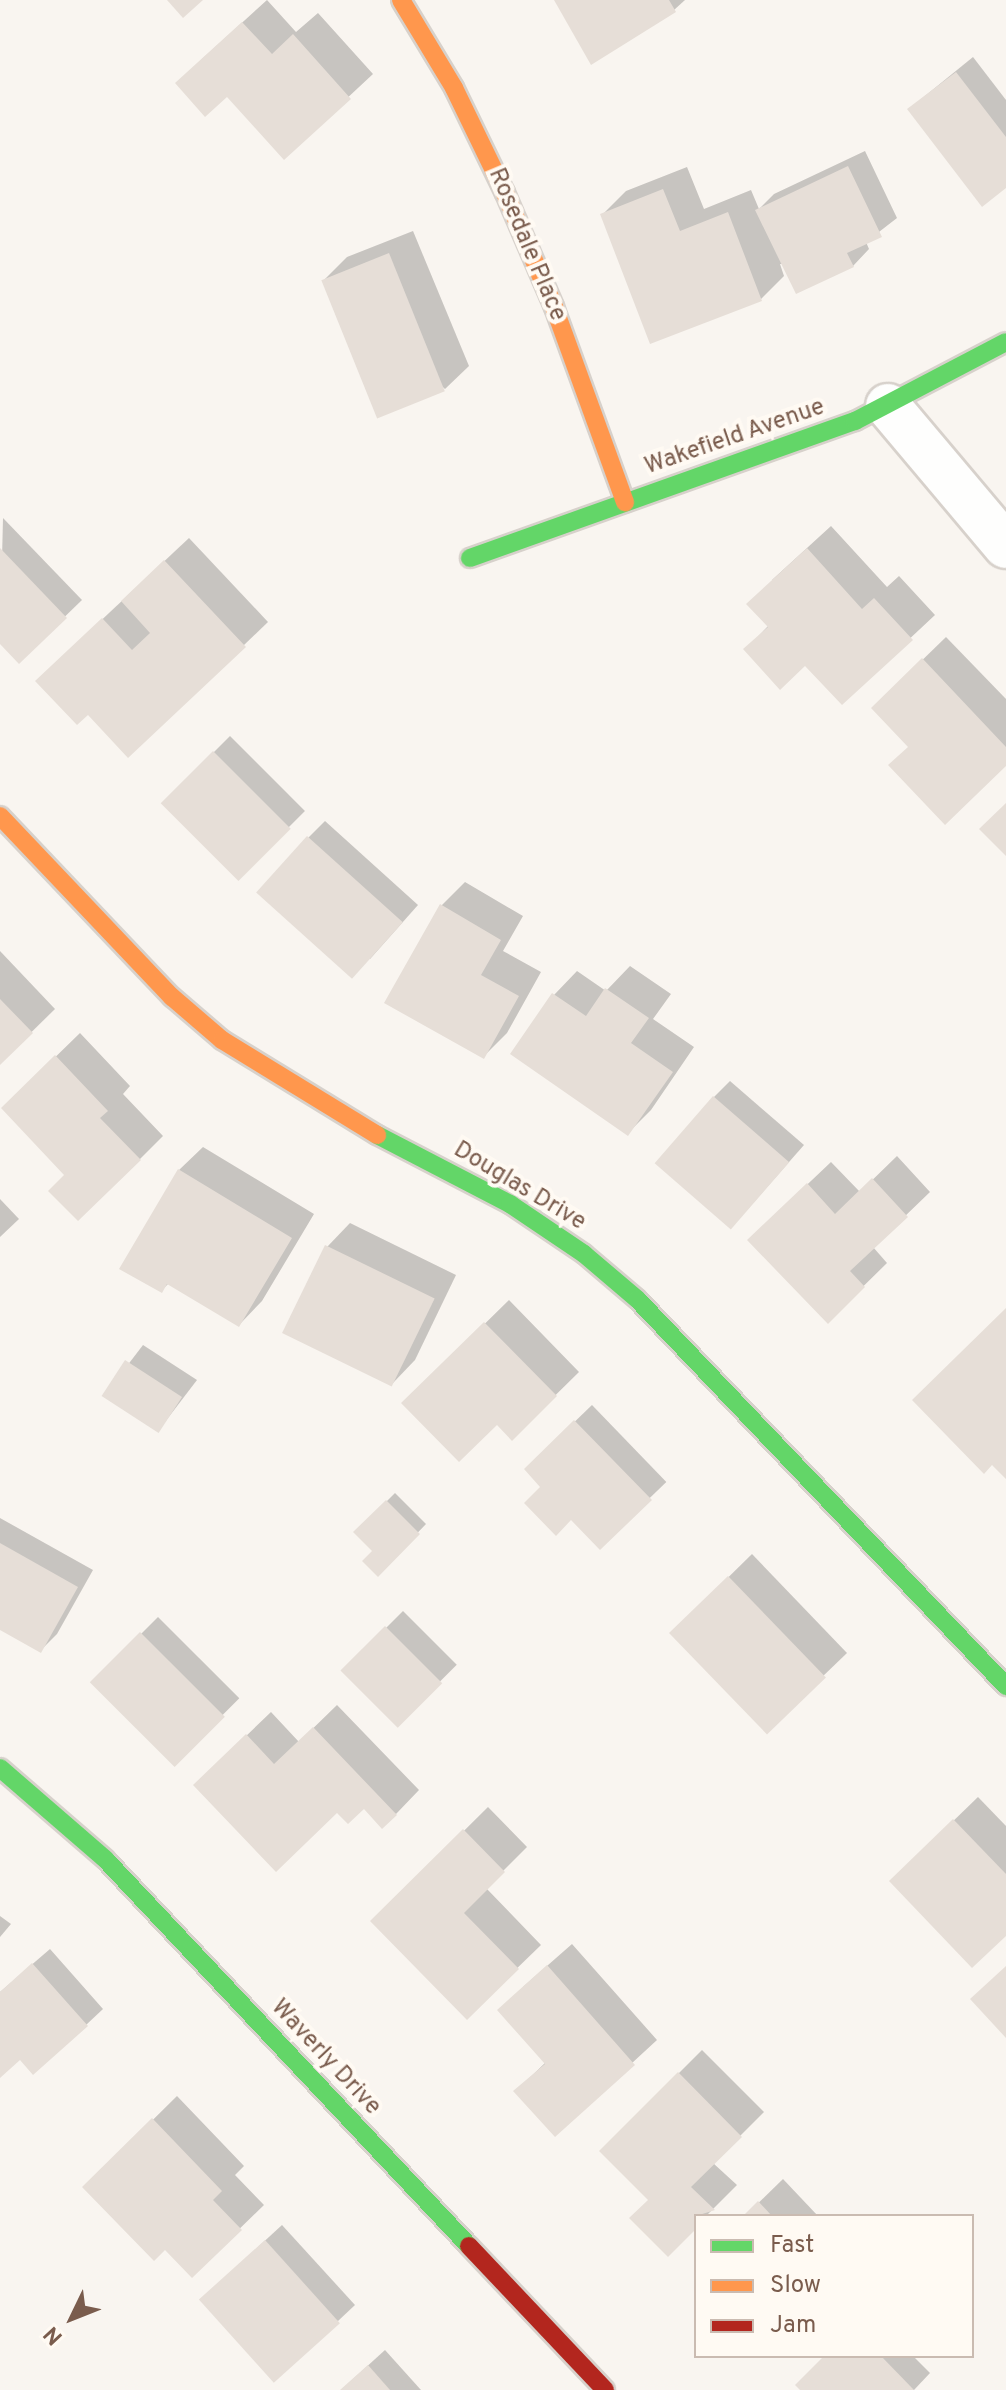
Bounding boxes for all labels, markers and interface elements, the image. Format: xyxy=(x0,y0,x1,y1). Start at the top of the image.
street label: Rosedale Place xyxy=(481,164,571,326)
street label: Wakefield Avenue xyxy=(641,394,829,482)
street label: Douglas Drive xyxy=(448,1136,590,1238)
street label: Waverly Drive xyxy=(264,1994,386,2122)
legend xyxy=(694,2214,974,2358)
text: Fast xyxy=(770,2231,814,2261)
text: Slow xyxy=(770,2271,821,2301)
north arrow xyxy=(32,2278,112,2358)
text: Jam xyxy=(770,2311,816,2341)
text: N xyxy=(39,2320,69,2350)

